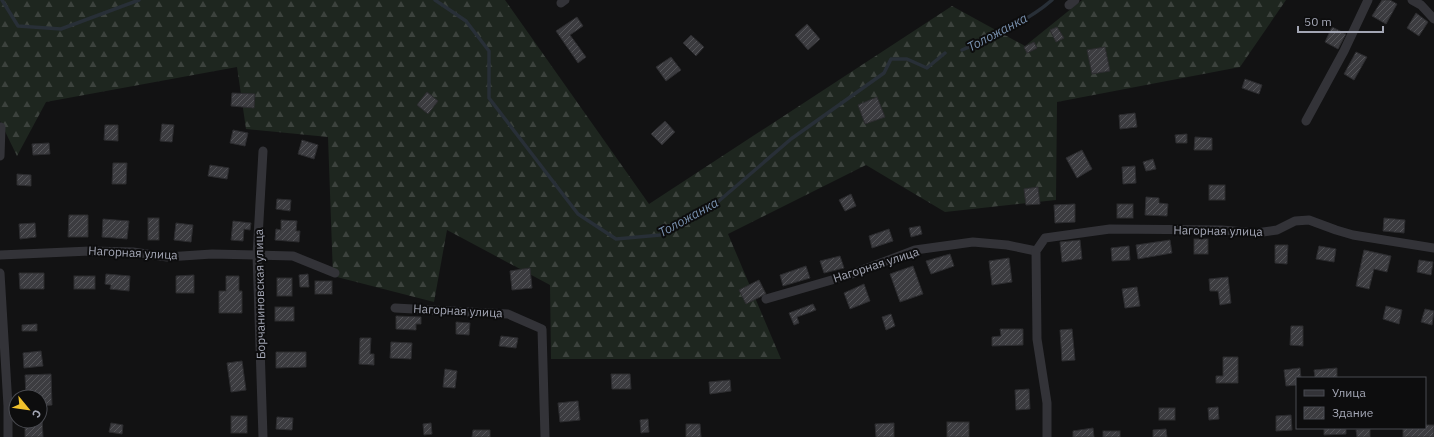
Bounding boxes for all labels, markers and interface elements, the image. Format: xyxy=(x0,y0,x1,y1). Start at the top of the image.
scale bar xyxy=(1298,8,1383,34)
water label: Толожанка xyxy=(964,9,1030,55)
text: 50 m xyxy=(1304,14,1332,29)
water label: Толожанка xyxy=(655,194,721,241)
street label: Нагорная улица xyxy=(1173,222,1263,239)
street label: Борчаниновская улица xyxy=(251,228,268,359)
street label: Нагорная улица xyxy=(88,243,179,262)
street label: Нагорная улица xyxy=(831,243,921,285)
street label: Нагорная улица xyxy=(413,301,504,320)
legend xyxy=(1296,377,1426,429)
text: Улица xyxy=(1332,385,1366,400)
north arrow xyxy=(8,389,48,429)
text: Здание xyxy=(1332,405,1374,420)
text: С xyxy=(29,407,45,420)

